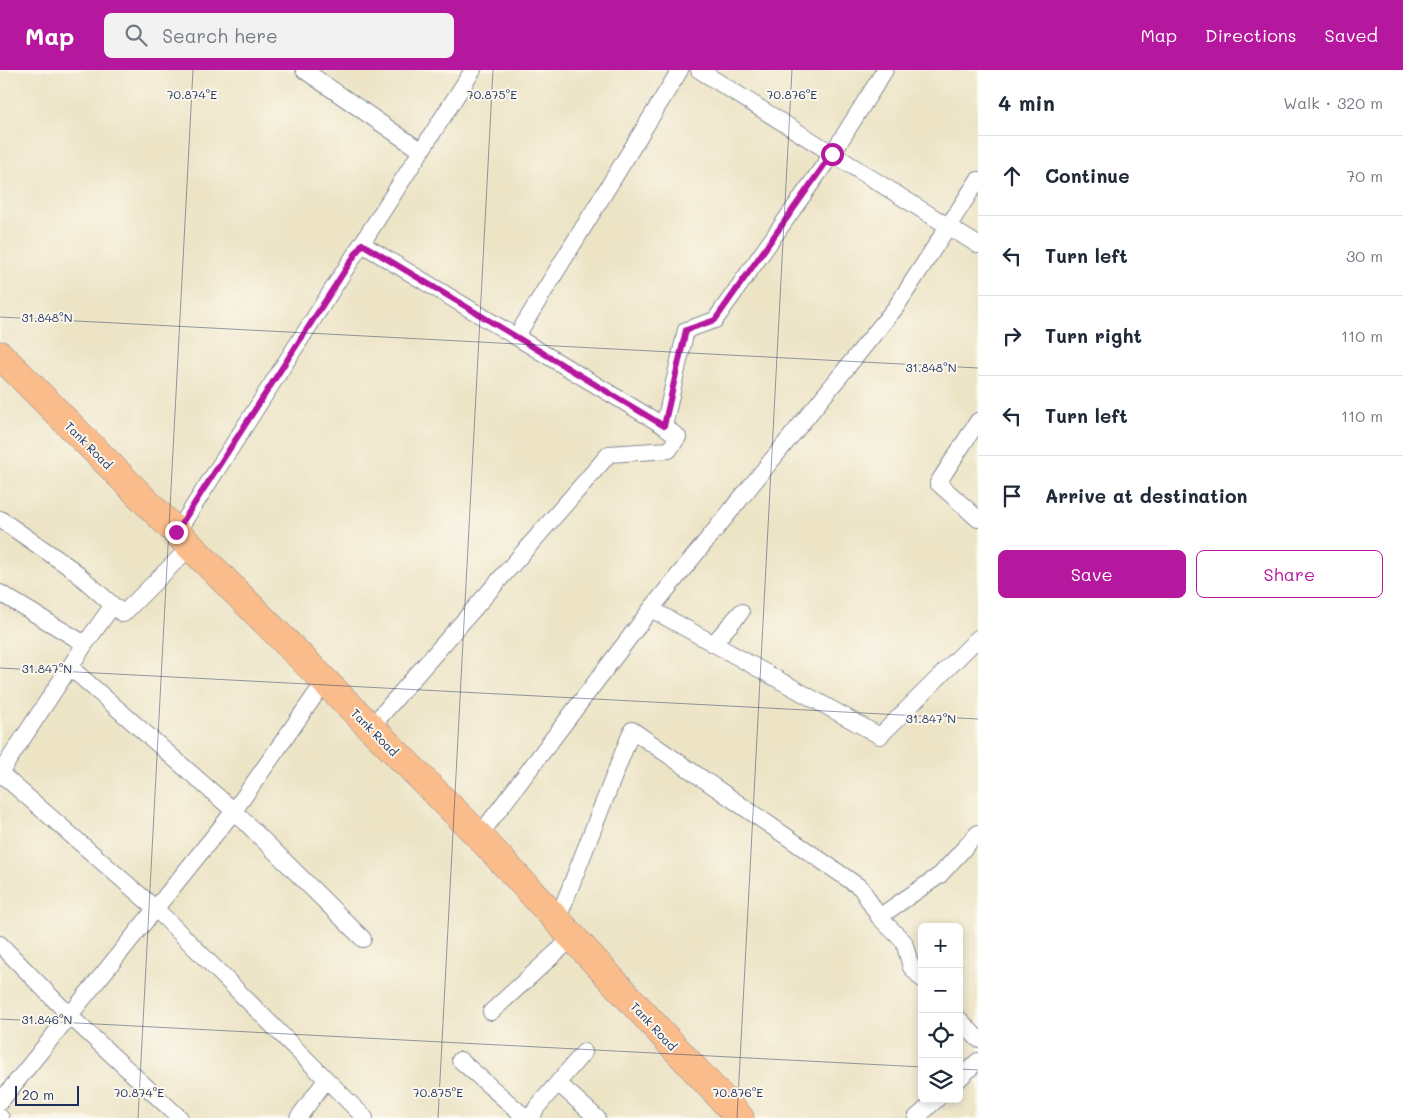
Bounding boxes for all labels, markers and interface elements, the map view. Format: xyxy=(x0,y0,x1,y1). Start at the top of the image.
search box xyxy=(104,13,454,58)
text: Map xyxy=(25,20,74,51)
icon: search xyxy=(122,21,150,49)
text: Search here xyxy=(162,23,278,48)
text: Map xyxy=(1140,23,1177,47)
text: Directions xyxy=(1205,23,1297,47)
text: Saved xyxy=(1325,23,1378,47)
text: 70.874°E xyxy=(167,86,217,102)
text: 70.875°E xyxy=(467,86,517,102)
text: 70.876°E xyxy=(767,86,817,102)
text: 4 min xyxy=(998,89,1055,116)
text: Walk · 320 m xyxy=(1283,92,1383,113)
route start xyxy=(821,143,844,166)
icon: ahead xyxy=(998,162,1026,190)
text: Continue xyxy=(1045,163,1130,188)
text: 70 m xyxy=(1346,165,1383,186)
icon: left xyxy=(998,242,1026,270)
text: Turn left xyxy=(1045,243,1128,268)
text: 30 m xyxy=(1346,245,1383,266)
text: 31.848°N xyxy=(22,309,73,325)
icon: right xyxy=(998,322,1026,350)
text: Turn right xyxy=(1045,323,1142,348)
text: 110 m xyxy=(1341,325,1383,346)
text: 31.848°N xyxy=(906,359,957,375)
icon: left xyxy=(998,402,1026,430)
text: Turn left xyxy=(1045,403,1128,428)
text: 110 m xyxy=(1341,405,1383,426)
street label: Tank Road xyxy=(62,418,116,472)
icon: arrive xyxy=(998,482,1026,510)
text: Arrive at destination xyxy=(1045,483,1248,508)
route end xyxy=(165,521,188,544)
button: Save xyxy=(998,550,1186,598)
button: Share xyxy=(1196,550,1383,598)
text: 31.847°N xyxy=(22,660,72,676)
street label: Tank Road xyxy=(348,705,402,759)
text: 31.847°N xyxy=(906,710,956,726)
map controls xyxy=(918,923,963,1103)
button: + xyxy=(918,923,963,968)
button: − xyxy=(918,968,963,1013)
street label: Tank Road xyxy=(627,998,681,1054)
text: 31.846°N xyxy=(22,1011,72,1027)
button: locate xyxy=(918,1013,963,1058)
button: layers xyxy=(918,1058,963,1103)
scale bar xyxy=(15,1083,79,1106)
text: 70.874°E xyxy=(114,1084,164,1100)
text: 70.875°E xyxy=(413,1084,463,1100)
text: 70.876°E xyxy=(713,1084,763,1100)
text: 20 m xyxy=(22,1085,54,1104)

